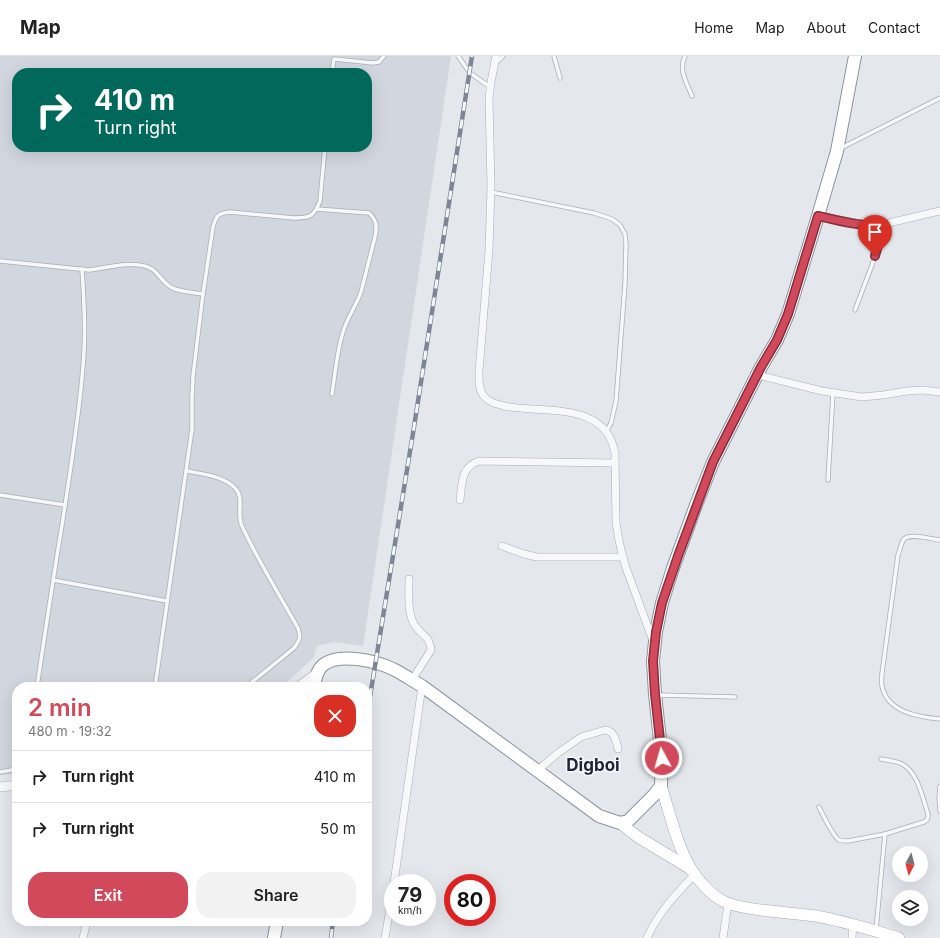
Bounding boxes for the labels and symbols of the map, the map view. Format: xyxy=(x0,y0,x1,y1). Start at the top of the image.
pin xyxy=(858,215,892,256)
position arrow xyxy=(641,737,683,779)
district label: Digboi xyxy=(566,755,620,775)
north arrow xyxy=(892,846,928,882)
speed limit sign: 80 xyxy=(444,874,496,926)

